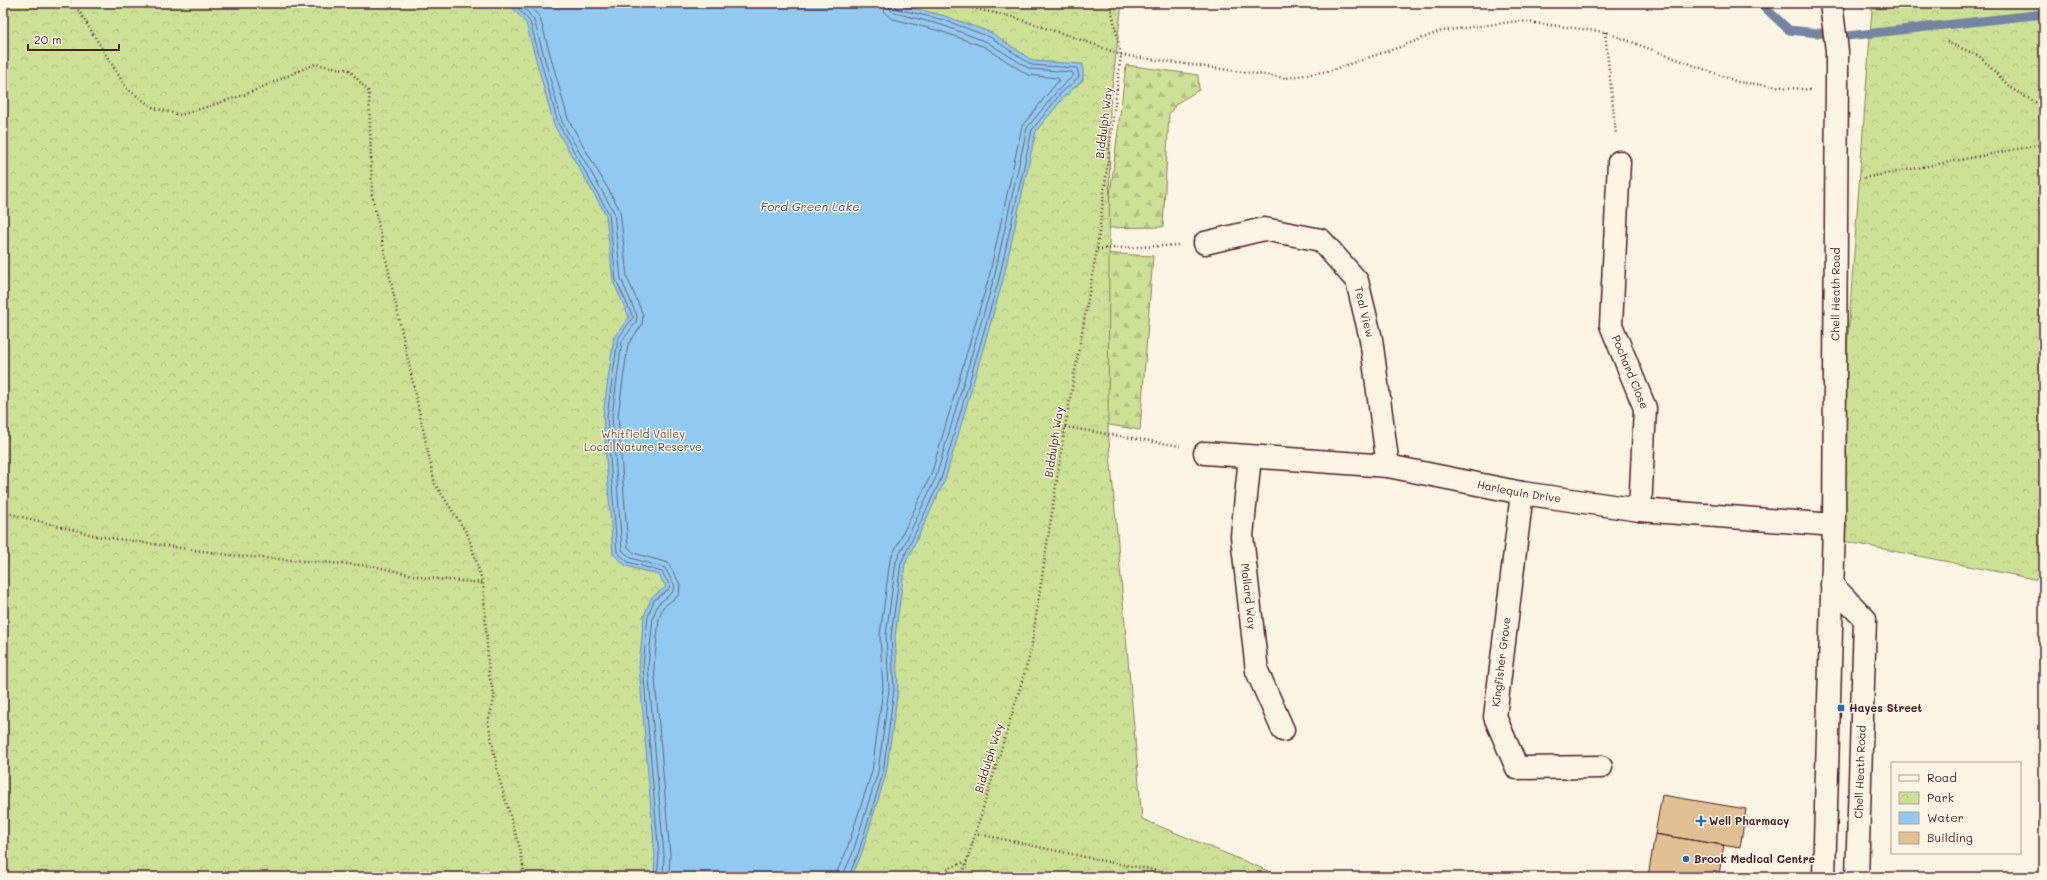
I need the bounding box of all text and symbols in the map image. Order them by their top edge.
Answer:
scale bar [28,26,119,52]
text: 20 m [34,31,62,47]
street label: Biddulph Way [1092,86,1115,159]
water label: Ford Green Lake [760,198,860,214]
street label: Chell Heath Road [1827,247,1843,341]
street label: Teal View [1352,285,1378,339]
street label: Pochard Close [1609,333,1653,411]
street label: Biddulph Way [1040,405,1067,478]
park label: Whitfield Valley Local Nature Reserve [584,426,702,454]
street label: Harlequin Drive [1476,476,1562,506]
street label: Mallard Way [1238,562,1260,630]
street label: Kingfisher Grove [1488,616,1513,708]
place label: Hayes Street [1849,700,1922,715]
marker: Hayes Street [1836,703,1846,713]
street label: Biddulph Way [971,721,1006,794]
street label: Chell Heath Road [1850,725,1869,819]
legend [1891,762,2021,854]
text: Road [1927,769,1957,785]
text: Park [1927,789,1954,805]
text: Water [1927,809,1964,825]
place label: Well Pharmacy [1709,813,1789,828]
marker: Well Pharmacy [1696,816,1706,826]
text: Building [1927,829,1973,845]
place label: Brook Medical Centre [1694,851,1815,866]
marker: Brook Medical Centre [1681,854,1691,864]

